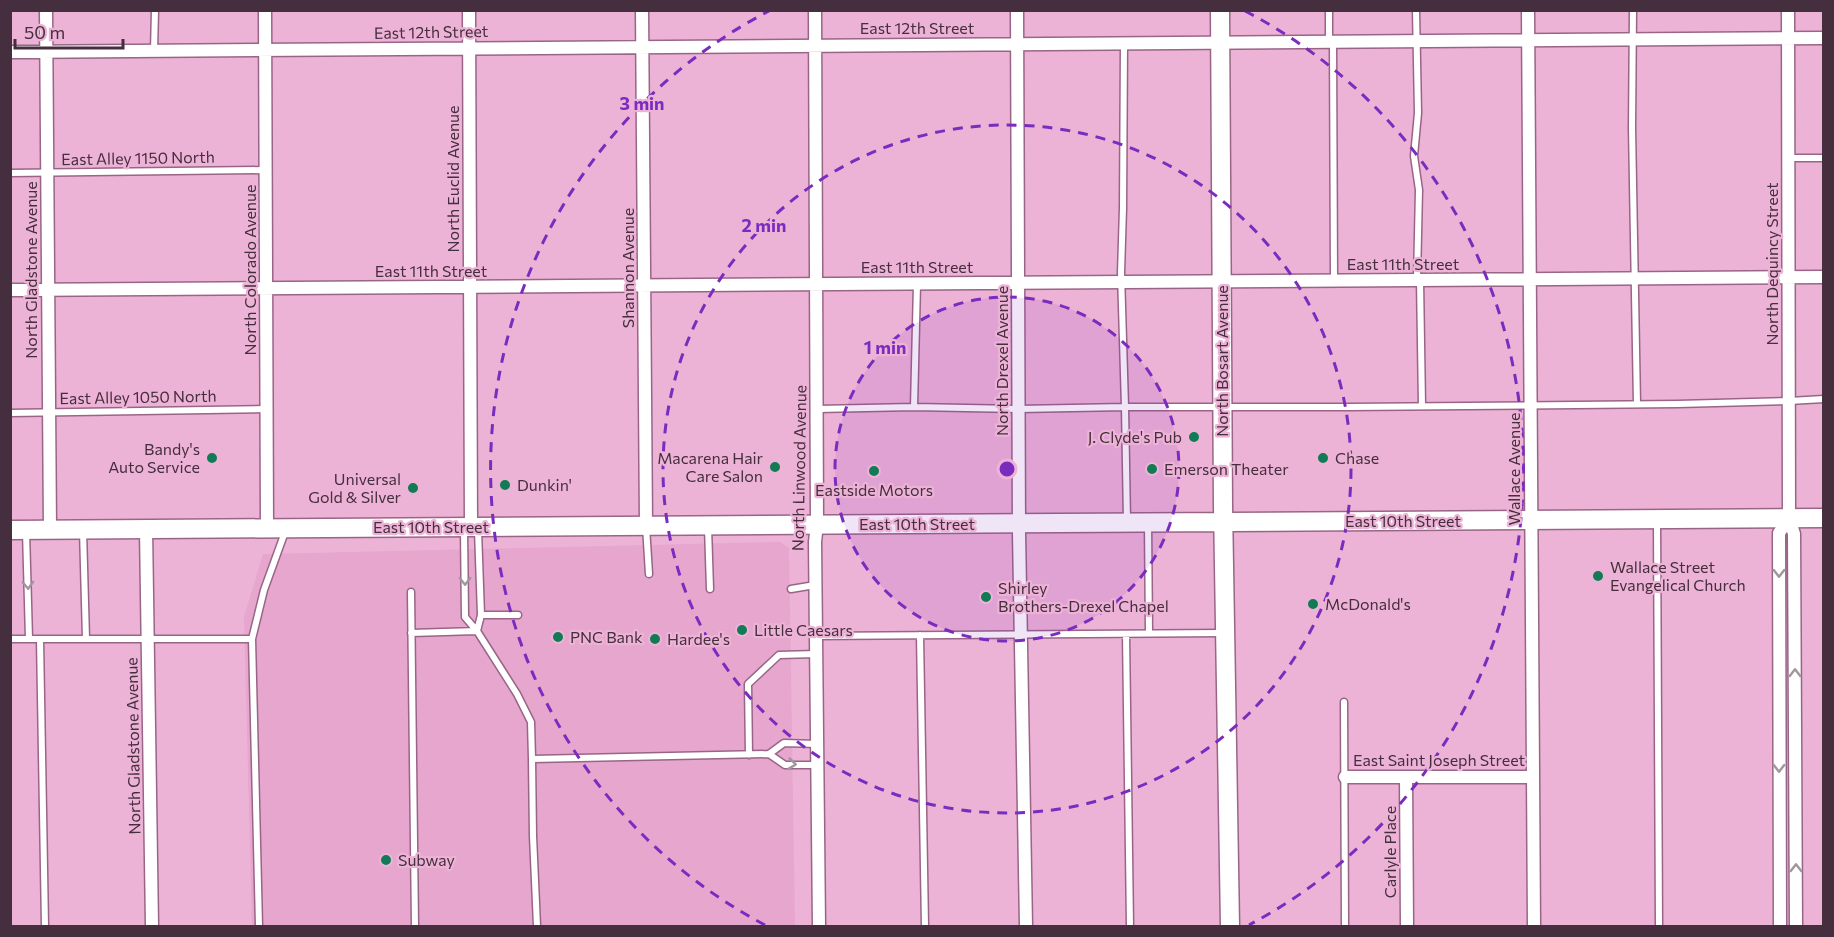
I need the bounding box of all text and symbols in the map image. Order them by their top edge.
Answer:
scale bar [15,12,123,50]
street label: East 12th Street [860,18,975,37]
text: 50 m [24,21,65,43]
street label: East 12th Street [374,21,489,42]
text: 3 min [619,92,665,114]
street label: North Euclid Avenue [443,106,462,252]
street label: East Alley 1150 North [61,147,215,168]
street label: North Gladstone Avenue [21,181,40,359]
street label: North Dequincy Street [1762,182,1781,346]
street label: North Colorado Avenue [240,185,259,355]
street label: Shannon Avenue [618,208,637,328]
text: 2 min [742,214,786,236]
street label: East 11th Street [1347,254,1460,273]
street label: East 11th Street [861,257,974,276]
street label: East 11th Street [375,261,488,280]
street label: North Bosart Avenue [1212,285,1231,437]
street label: North Drexel Avenue [992,286,1011,436]
text: 1 min [864,336,906,358]
street label: North Linwood Avenue [788,385,809,551]
street label: East Alley 1050 North [59,386,217,407]
street label: Wallace Avenue [1504,412,1523,526]
place label: J. Clyde's Pub [1088,427,1182,446]
marker: J. Clyde's Pub [1187,430,1201,444]
place label: Bandy's Auto Service [108,439,200,476]
place label: Macarena Hair Care Salon [657,448,764,485]
place label: Chase [1335,448,1379,467]
marker: Bandy's Auto Service [205,451,219,465]
marker: Chase [1316,451,1330,465]
centre of rings [997,459,1017,479]
place label: Emerson Theater [1164,459,1289,478]
marker: Macarena Hair Care Salon [768,460,782,474]
marker: Emerson Theater [1145,462,1159,476]
marker: Eastside Motors [867,464,881,478]
place label: Universal Gold & Silver [308,469,402,506]
place label: Dunkin' [517,475,572,494]
marker: Dunkin' [498,478,512,492]
place label: Eastside Motors [815,480,933,499]
marker: Universal Gold & Silver [406,481,420,495]
street label: East 10th Street [1345,511,1461,530]
street label: East 10th Street [859,514,975,533]
street label: East 10th Street [373,517,489,536]
place label: Wallace Street Evangelical Church [1610,557,1746,594]
one-way arrow [1773,568,1785,577]
marker: Wallace Street Evangelical Church [1591,569,1605,583]
one-way arrow [458,577,471,586]
place label: Shirley Brothers-Drexel Chapel [998,578,1169,615]
one-way arrow [21,580,34,589]
marker: Shirley Brothers-Drexel Chapel [979,590,993,604]
place label: McDonald's [1325,594,1411,613]
marker: McDonald's [1306,597,1320,611]
place label: Little Caesars [754,620,853,639]
marker: Little Caesars [735,623,749,637]
place label: PNC Bank [570,627,643,646]
place label: Hardee's [667,629,730,648]
marker: PNC Bank [551,630,565,644]
marker: Hardee's [648,632,662,646]
street label: North Gladstone Avenue [121,657,144,835]
one-way arrow [1789,669,1801,678]
street label: East Saint Joseph Street [1353,750,1525,769]
one-way arrow [787,757,797,769]
one-way arrow [1773,763,1785,772]
street label: Carlyle Place [1380,806,1399,898]
place label: Subway [398,850,455,869]
marker: Subway [379,853,393,867]
one-way arrow [1790,864,1802,873]

